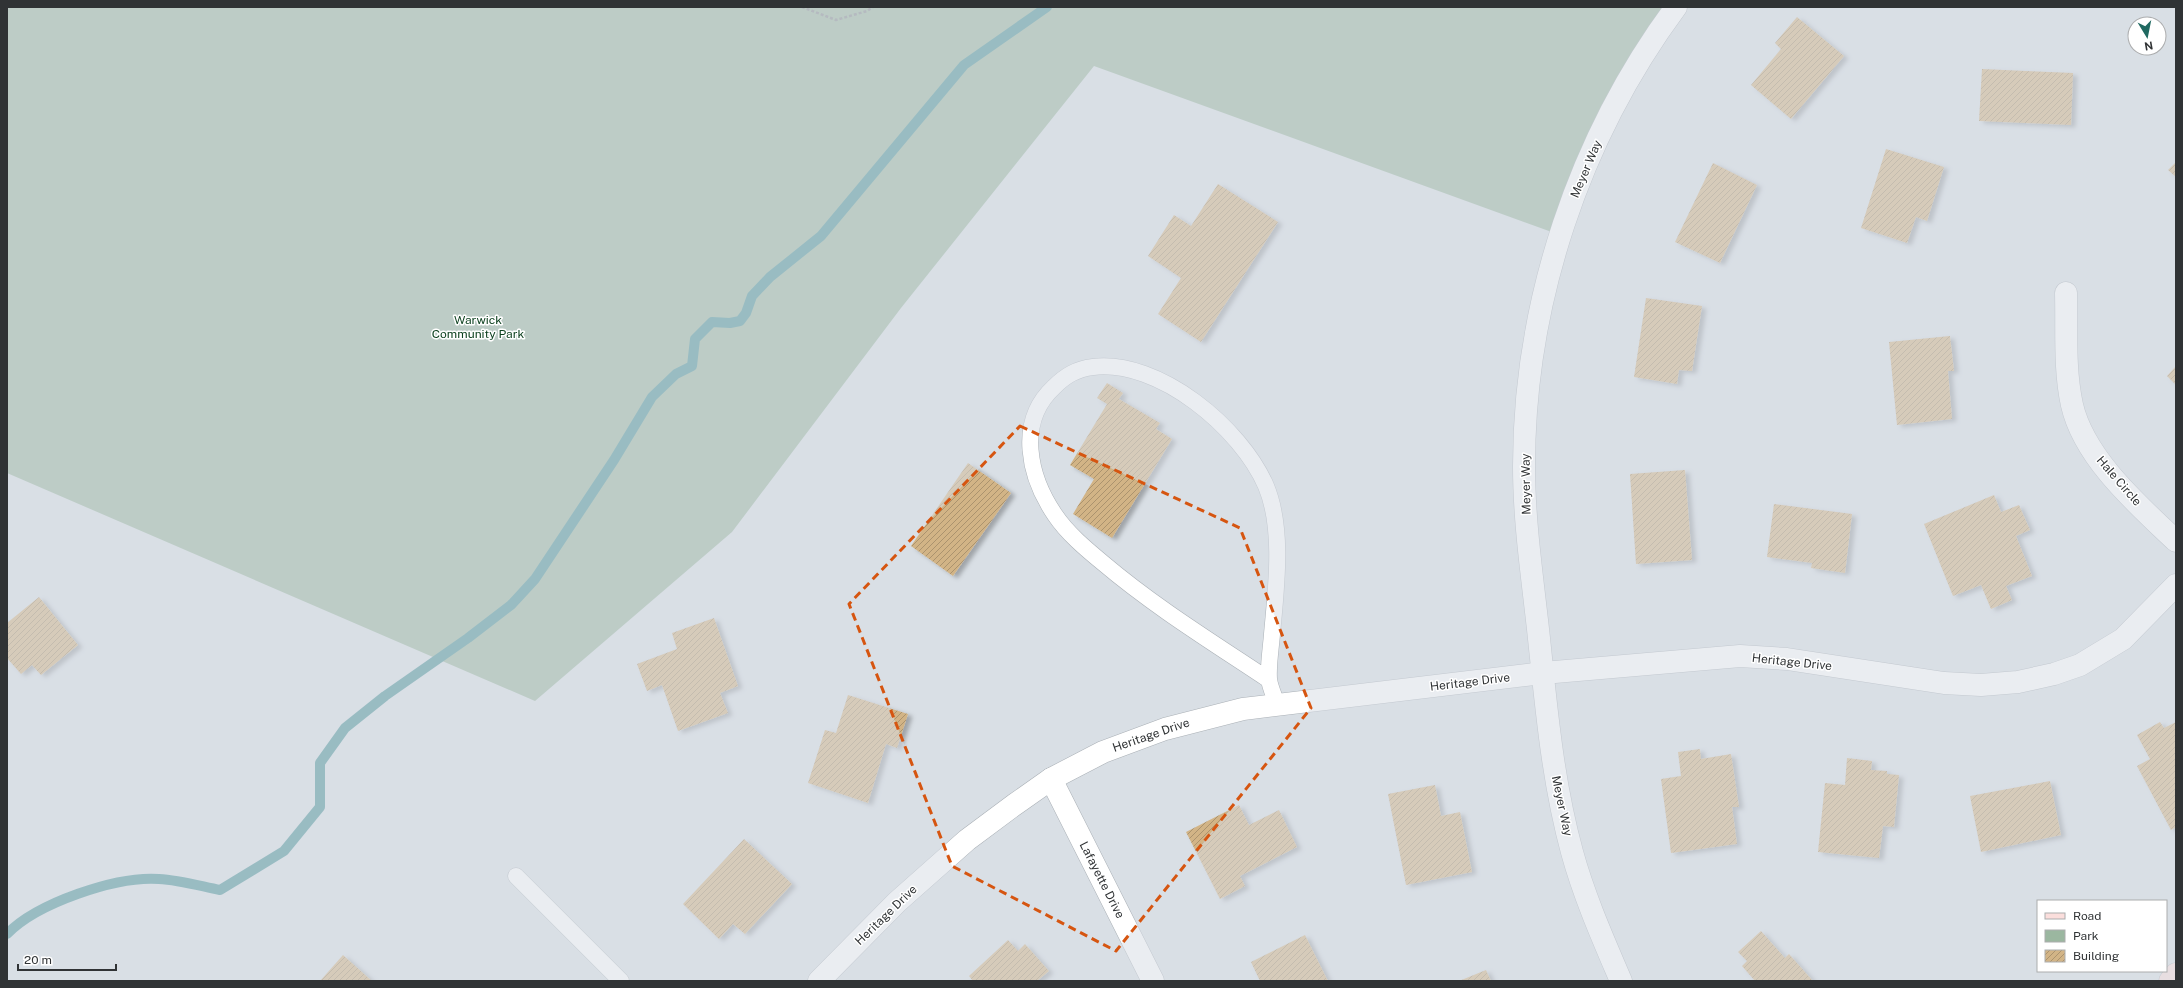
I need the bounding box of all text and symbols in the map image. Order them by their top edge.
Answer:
north arrow [2127,16,2167,56]
text: N [2143,39,2154,53]
street label: Meyer Way [1568,137,1605,200]
park label: Warwick Community Park [432,313,524,341]
street label: Meyer Way [1518,453,1534,515]
street label: Hale Circle [2094,453,2145,509]
street label: Heritage Drive [1751,651,1833,673]
street label: Heritage Drive [1429,670,1511,694]
street label: Heritage Drive [1111,715,1191,755]
street label: Meyer Way [1549,774,1575,838]
street label: Lafayette Drive [1077,839,1127,921]
street label: Heritage Drive [852,882,920,948]
legend [2037,900,2167,972]
text: Road [2073,909,2101,923]
text: Park [2073,929,2099,943]
scale bar [18,946,116,972]
text: Building [2073,949,2119,963]
text: 20 m [24,953,52,967]

